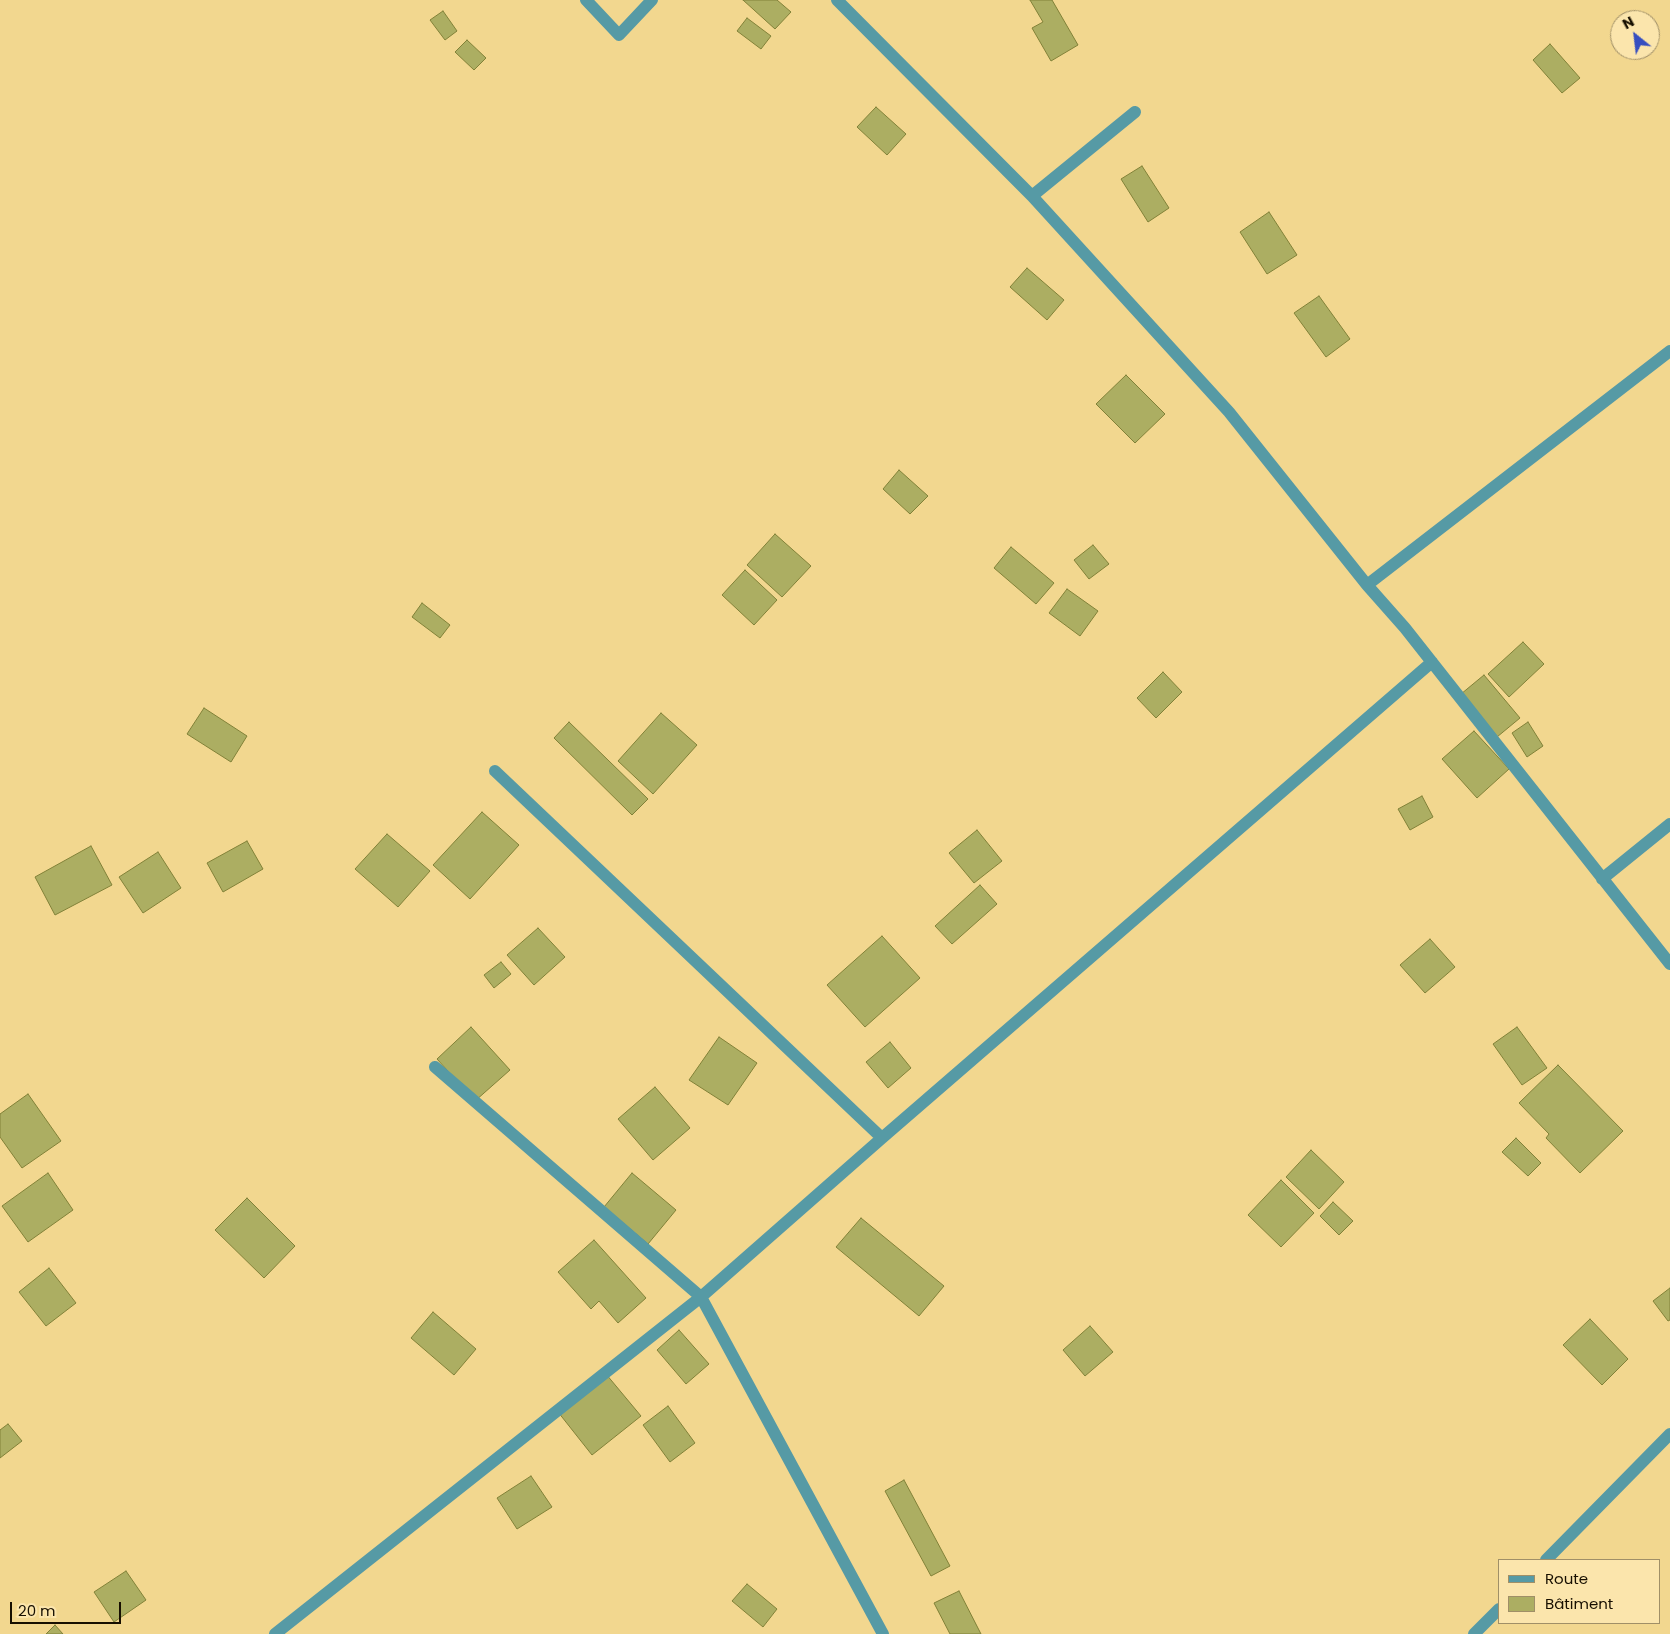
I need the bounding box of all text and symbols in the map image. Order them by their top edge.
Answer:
north arrow [1610,10,1660,60]
text: N [1619,11,1638,34]
legend [1498,1559,1660,1624]
text: Route [1545,1568,1588,1589]
scale bar [12,1592,124,1624]
text: Bâtiment [1545,1593,1613,1614]
text: 20 m [18,1600,56,1621]

